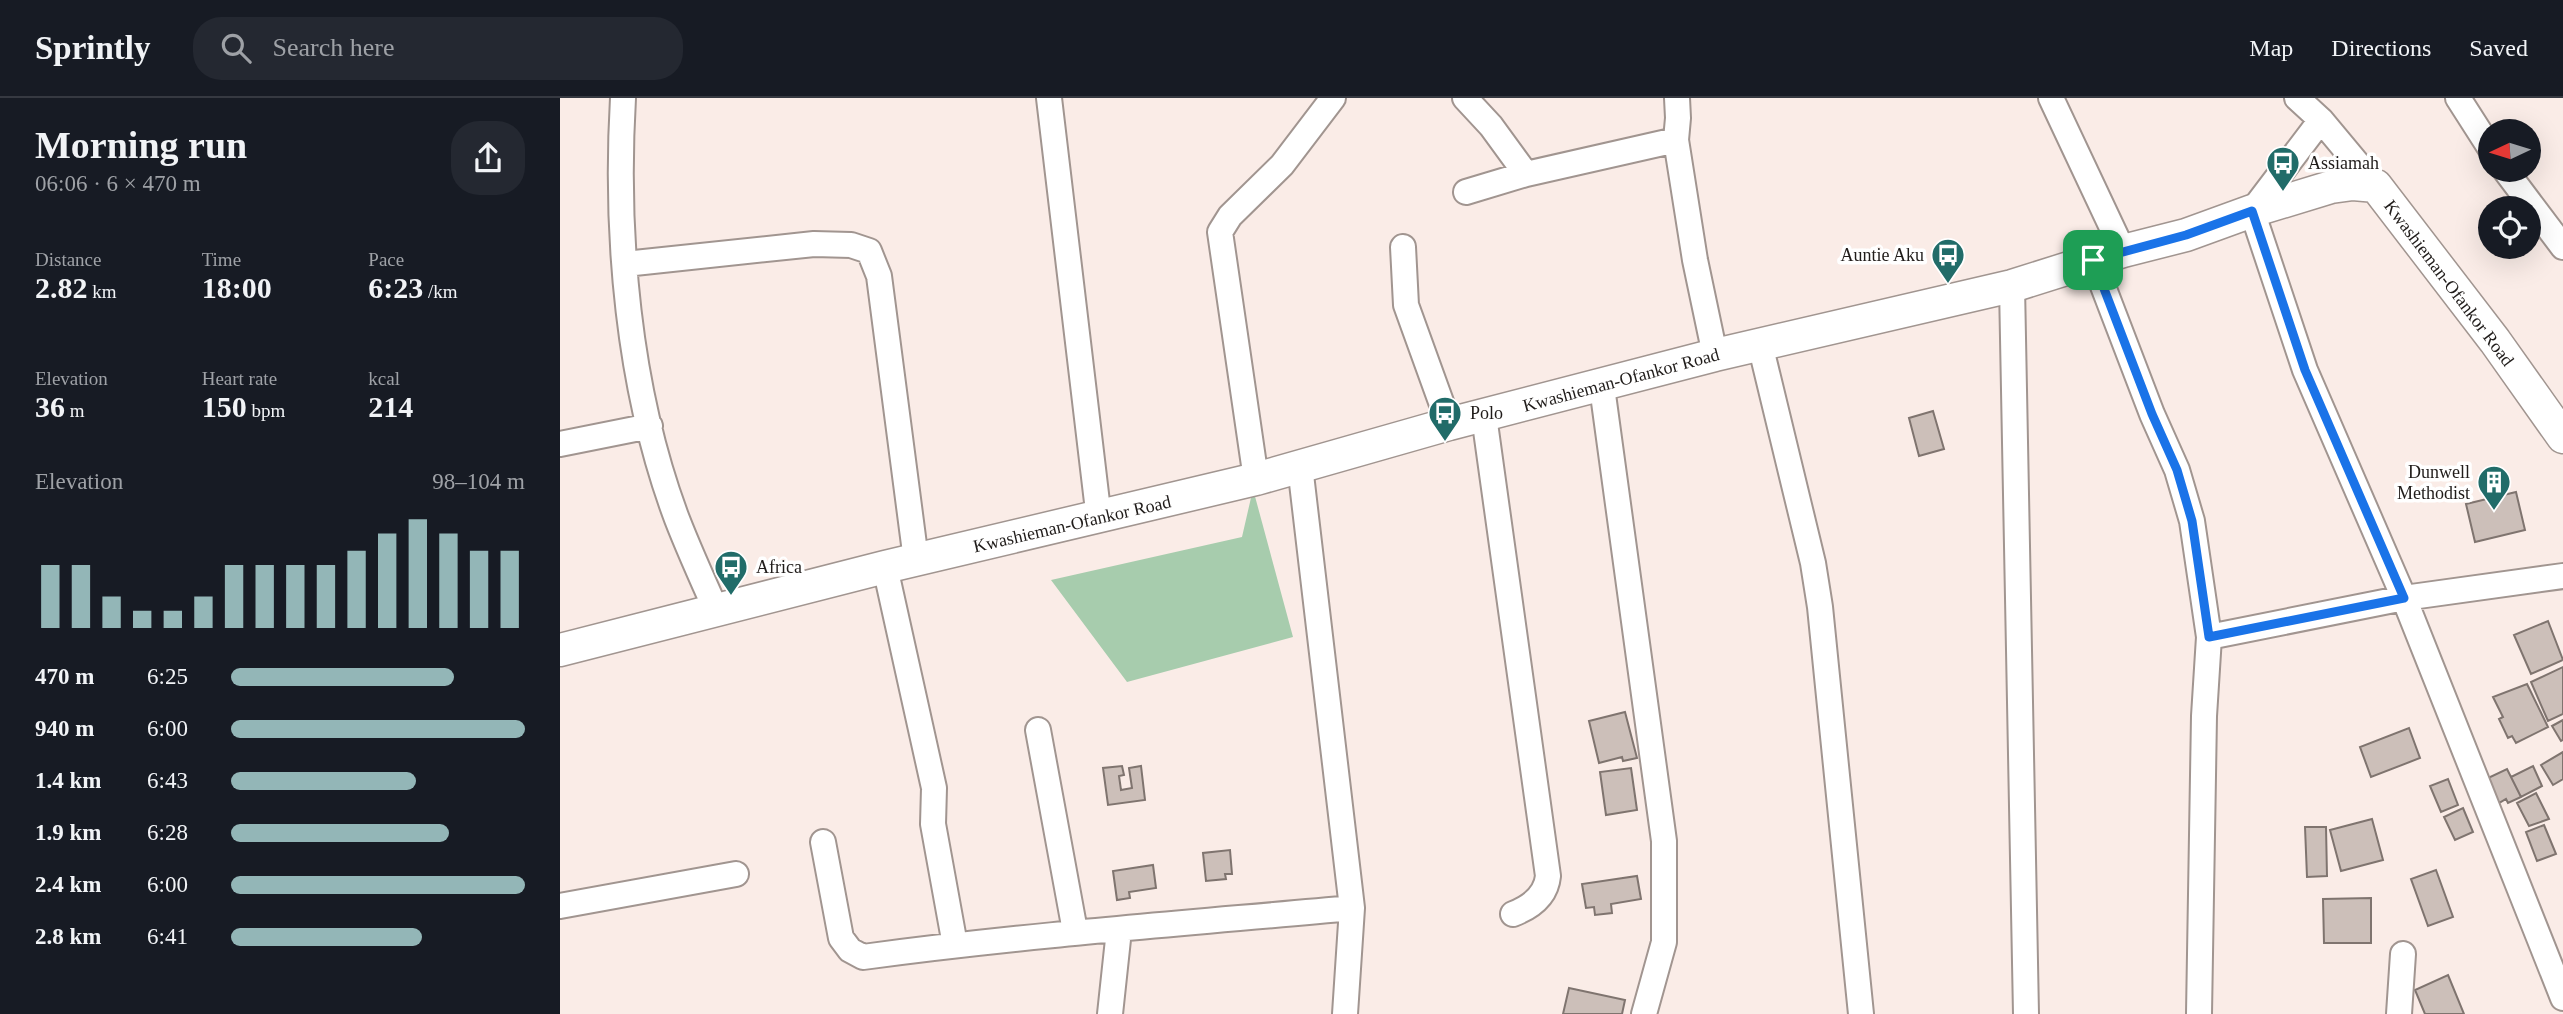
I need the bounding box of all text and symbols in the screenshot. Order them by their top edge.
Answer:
search box [193,17,683,80]
icon: search [217,29,255,67]
text: Sprintly [35,30,151,66]
text: Search here [273,33,395,62]
text: Map [2249,35,2293,61]
text: Directions [2331,35,2431,61]
text: Saved [2469,35,2528,61]
north arrow [2478,119,2541,182]
map controls [2478,119,2541,259]
button: share [451,121,525,195]
text: Morning run [35,124,247,166]
bus stop icon: Assiamah [2264,144,2302,193]
place label: Assiamah [2308,153,2379,173]
text: 06:06 · 6 × 470 m [35,171,201,196]
street label: Kwashieman-Ofankor Road [2380,196,2518,370]
button: locate [2478,196,2541,259]
pin [2063,230,2123,290]
bus stop icon: Auntie Aku [1929,236,1967,285]
icon: arrive [2074,241,2112,279]
place label: Auntie Aku [1841,245,1924,265]
text: Distance [35,249,101,270]
text: Time [202,249,241,270]
text: Pace [368,249,404,270]
text: 2.82 [35,271,88,304]
text: 18:00 [202,271,272,304]
text: 6:23 [368,271,423,304]
text: km [88,281,117,302]
text: /km [423,281,458,302]
street label: Kwashieman-Ofankor Road [1521,344,1721,416]
text: Elevation [35,368,108,389]
text: Heart rate [202,368,277,389]
text: kcal [368,368,400,389]
text: 36 [35,390,65,423]
text: 150 [202,390,247,423]
text: 214 [368,390,413,423]
bus stop icon: Polo [1426,394,1464,443]
text: m [65,400,85,421]
text: bpm [247,400,285,421]
place label: Polo [1470,403,1503,423]
place label: Dunwell Methodist [2397,462,2470,503]
building icon: Dunwell Methodist [2475,463,2513,512]
text: Elevation [35,469,123,494]
text: 98–104 m [432,469,525,494]
street label: Kwashieman-Ofankor Road [971,491,1173,557]
bus stop icon: Africa [712,548,750,597]
place label: Africa [756,557,802,577]
text: 470 m [35,664,94,689]
text: 6:25 [147,664,188,689]
text: 940 m [35,716,94,741]
text: 6:00 [147,716,188,741]
text: 1.4 km [35,768,101,793]
text: 6:43 [147,768,188,793]
text: 1.9 km [35,820,101,845]
text: 6:28 [147,820,188,845]
text: 2.4 km [35,872,101,897]
text: 6:00 [147,872,188,897]
text: 2.8 km [35,924,101,949]
text: 6:41 [147,924,188,949]

